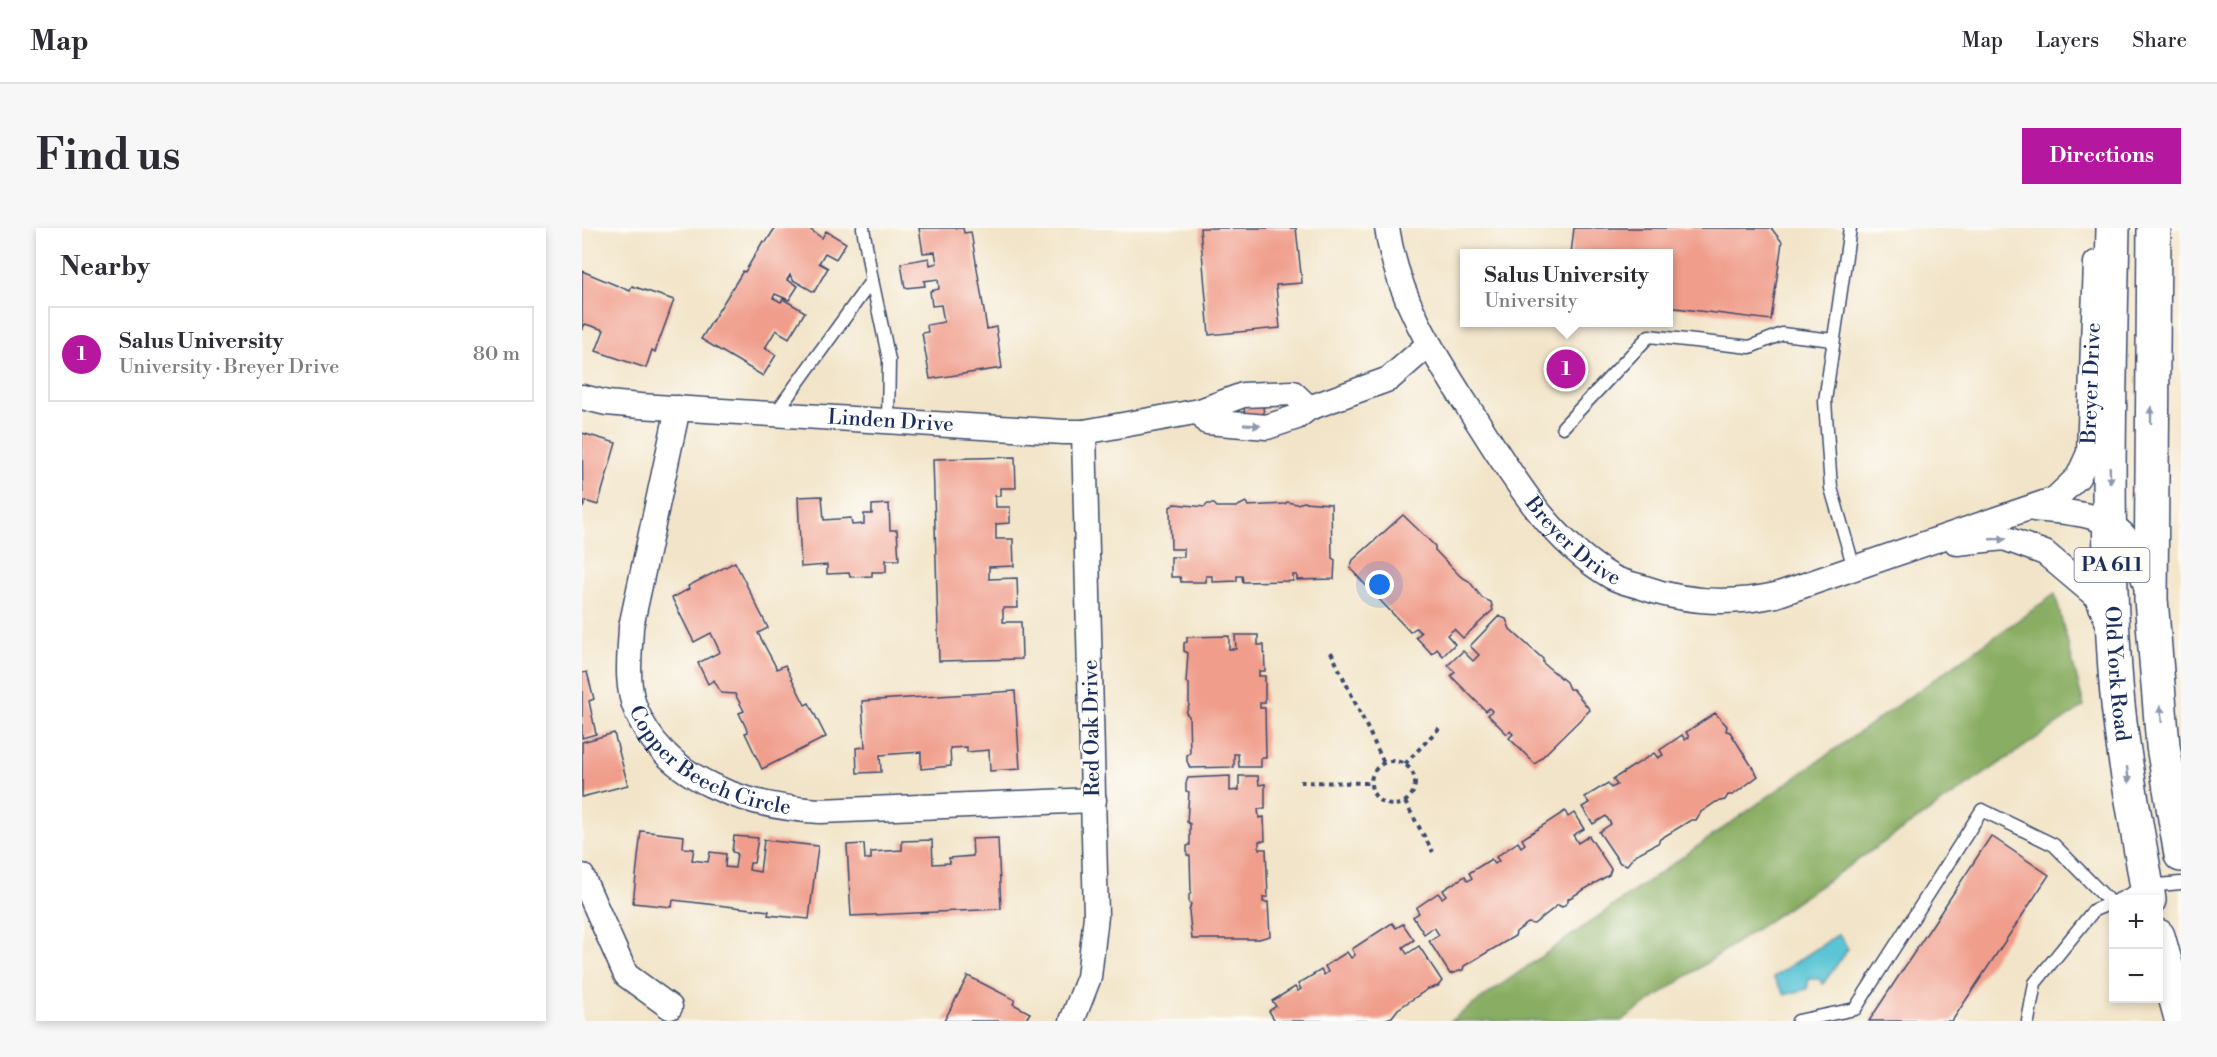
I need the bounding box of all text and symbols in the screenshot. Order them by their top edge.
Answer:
text: Map [30,24,89,59]
text: Map [1962,28,2003,54]
text: Layers [2036,28,2099,54]
text: Share [2132,28,2187,54]
button: Directions [2022,128,2181,184]
text: Find us [36,130,180,183]
popup [1460,249,1673,327]
text: Nearby [60,251,150,283]
text: Salus University [1484,262,1649,289]
text: University [1484,289,1577,314]
street label: Breyer Drive [2076,322,2107,445]
text: Salus University [119,328,283,355]
text: 1 [77,342,86,367]
text: 80 m [473,342,520,367]
pin: 1 [1546,346,1586,392]
text: University · Breyer Drive [119,355,339,380]
street label: Linden Drive [827,405,955,438]
one-way arrow [2146,405,2156,424]
one-way arrow [1243,421,1262,430]
one-way arrow [2105,466,2115,485]
street label: Breyer Drive [1518,491,1625,592]
one-way arrow [1988,535,2007,544]
road number: PA 611 [2074,548,2150,582]
your location [1365,570,1394,599]
street label: Old York Road [2099,605,2135,743]
street label: Red Oak Drive [1078,659,1106,797]
street label: Copper Beech Circle [623,702,793,821]
one-way arrow [2156,704,2166,723]
one-way arrow [2123,765,2132,784]
map controls [2109,895,2163,1003]
button: + [2109,895,2163,949]
button: − [2109,949,2163,1003]

